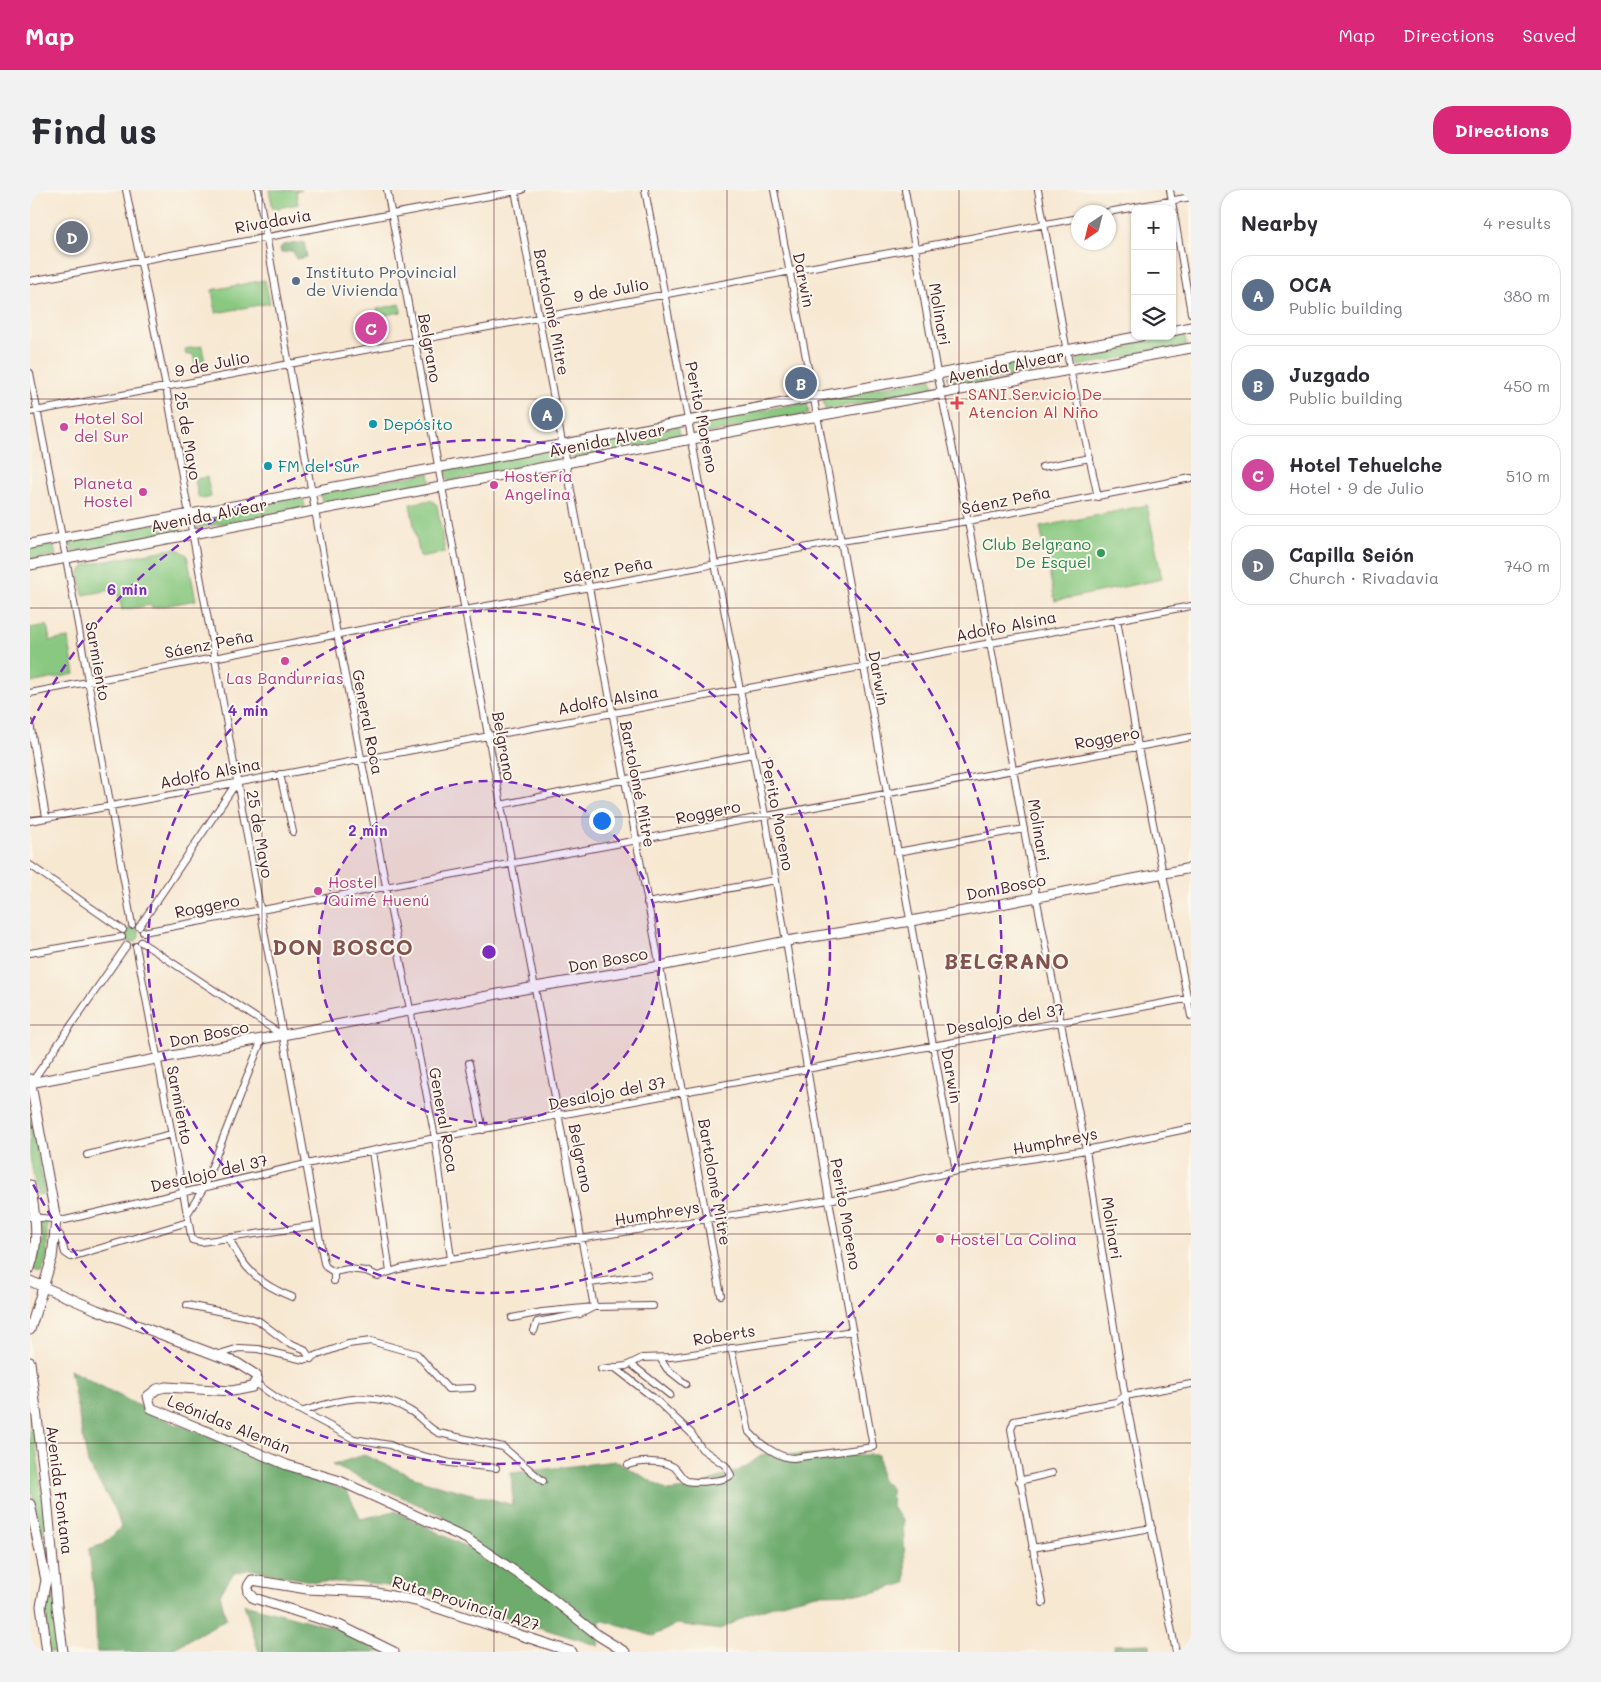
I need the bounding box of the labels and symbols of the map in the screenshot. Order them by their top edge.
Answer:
street label: Rivadavia [233,203,313,238]
north arrow [1071,205,1116,250]
pin: D [56,218,88,256]
street label: Bartolomé Mitre [530,247,575,377]
street label: Darwin [789,251,820,309]
place label: Instituto Provincial de Vivienda [306,261,457,300]
street label: 9 de Julio [572,273,650,306]
marker: Instituto Provincial de Vivienda [290,275,302,287]
street label: Molinari [925,281,956,347]
pin: C [355,309,387,347]
street label: Belgrano [414,312,447,384]
street label: Avenida Alvear [946,344,1066,387]
street label: 9 de Julio [173,346,251,381]
street label: Perito Moreno [681,360,724,474]
pin: B [785,364,817,402]
place label: SANI Servicio De Atencion Al Niño [968,383,1102,422]
street label: 25 de Mayo [170,390,207,482]
pin: A [531,395,563,433]
marker: SANI Servicio De Atencion Al Niño [950,396,964,410]
place label: Hotel Sol del Sur [74,407,144,446]
place label: Depósito [383,413,452,434]
marker: Depósito [367,418,379,430]
street label: Avenida Alvear [547,418,667,461]
marker: Hotel Sol del Sur [58,421,70,433]
place label: FM del Sur [278,455,360,476]
marker: FM del Sur [262,460,274,472]
place label: Hostería Angelina [504,465,573,504]
place label: Planeta Hostel [73,472,133,511]
marker: Hostería Angelina [488,479,500,491]
street label: Sáenz Peña [960,481,1052,518]
marker: Planeta Hostel [137,486,149,498]
street label: Avenida Alvear [149,493,269,536]
place label: Club Belgrano De Esquel [982,533,1091,572]
marker: Club Belgrano De Esquel [1095,547,1107,559]
street label: Sáenz Peña [562,551,654,588]
text: 6 min [107,579,147,599]
street label: Adolfo Alsina [954,605,1058,646]
street label: Sarmiento [81,620,116,702]
street label: Sáenz Peña [163,625,255,662]
street label: Darwin [864,649,895,707]
marker: Las Bandurrias [279,655,291,667]
place label: Las Bandurrias [226,667,344,688]
street label: General Roca [348,667,389,776]
street label: Adolfo Alsina [556,680,660,719]
text: 4 min [228,700,268,720]
street label: Belgrano [488,710,521,782]
street label: Bartolomé Mitre [616,719,661,849]
street label: Roggero [1073,721,1141,754]
street label: Adolfo Alsina [158,752,262,793]
street label: Perito Moreno [757,758,800,872]
street label: 25 de Mayo [242,788,279,880]
street label: Roggero [674,795,742,828]
street label: Molinari [1024,797,1055,863]
your location [589,808,615,834]
text: 2 min [348,820,388,840]
street label: Don Bosco [964,869,1047,905]
place label: Hostel Quimé Huenú [328,871,430,910]
marker: Hostel Quimé Huenú [312,885,324,897]
street label: Roggero [173,889,241,922]
district label: DON BOSCO [272,933,414,960]
street label: Don Bosco [566,942,649,977]
centre of rings [480,943,498,961]
district label: BELGRANO [944,947,1070,974]
street label: Desalojo del 37 [944,998,1066,1039]
street label: Don Bosco [167,1016,250,1052]
street label: Darwin [937,1047,968,1105]
street label: Sarmiento [163,1064,198,1146]
street label: General Roca [425,1066,464,1174]
street label: Desalojo del 37 [546,1071,668,1114]
street label: Bartolomé Mitre [694,1117,737,1247]
street label: Belgrano [565,1122,598,1194]
street label: Humphreys [1011,1122,1099,1159]
street label: Desalojo del 37 [148,1149,270,1196]
street label: Perito Moreno [826,1157,867,1271]
street label: Humphreys [613,1195,701,1230]
street label: Molinari [1097,1195,1128,1261]
place label: Hostel La Colina [950,1228,1077,1249]
marker: Hostel La Colina [934,1233,946,1245]
street label: Roberts [691,1319,757,1350]
street label: Leónidas Alemán [164,1389,294,1458]
street label: Avenida Fontana [42,1424,79,1556]
street label: Ruta Provincial A27 [390,1570,542,1635]

